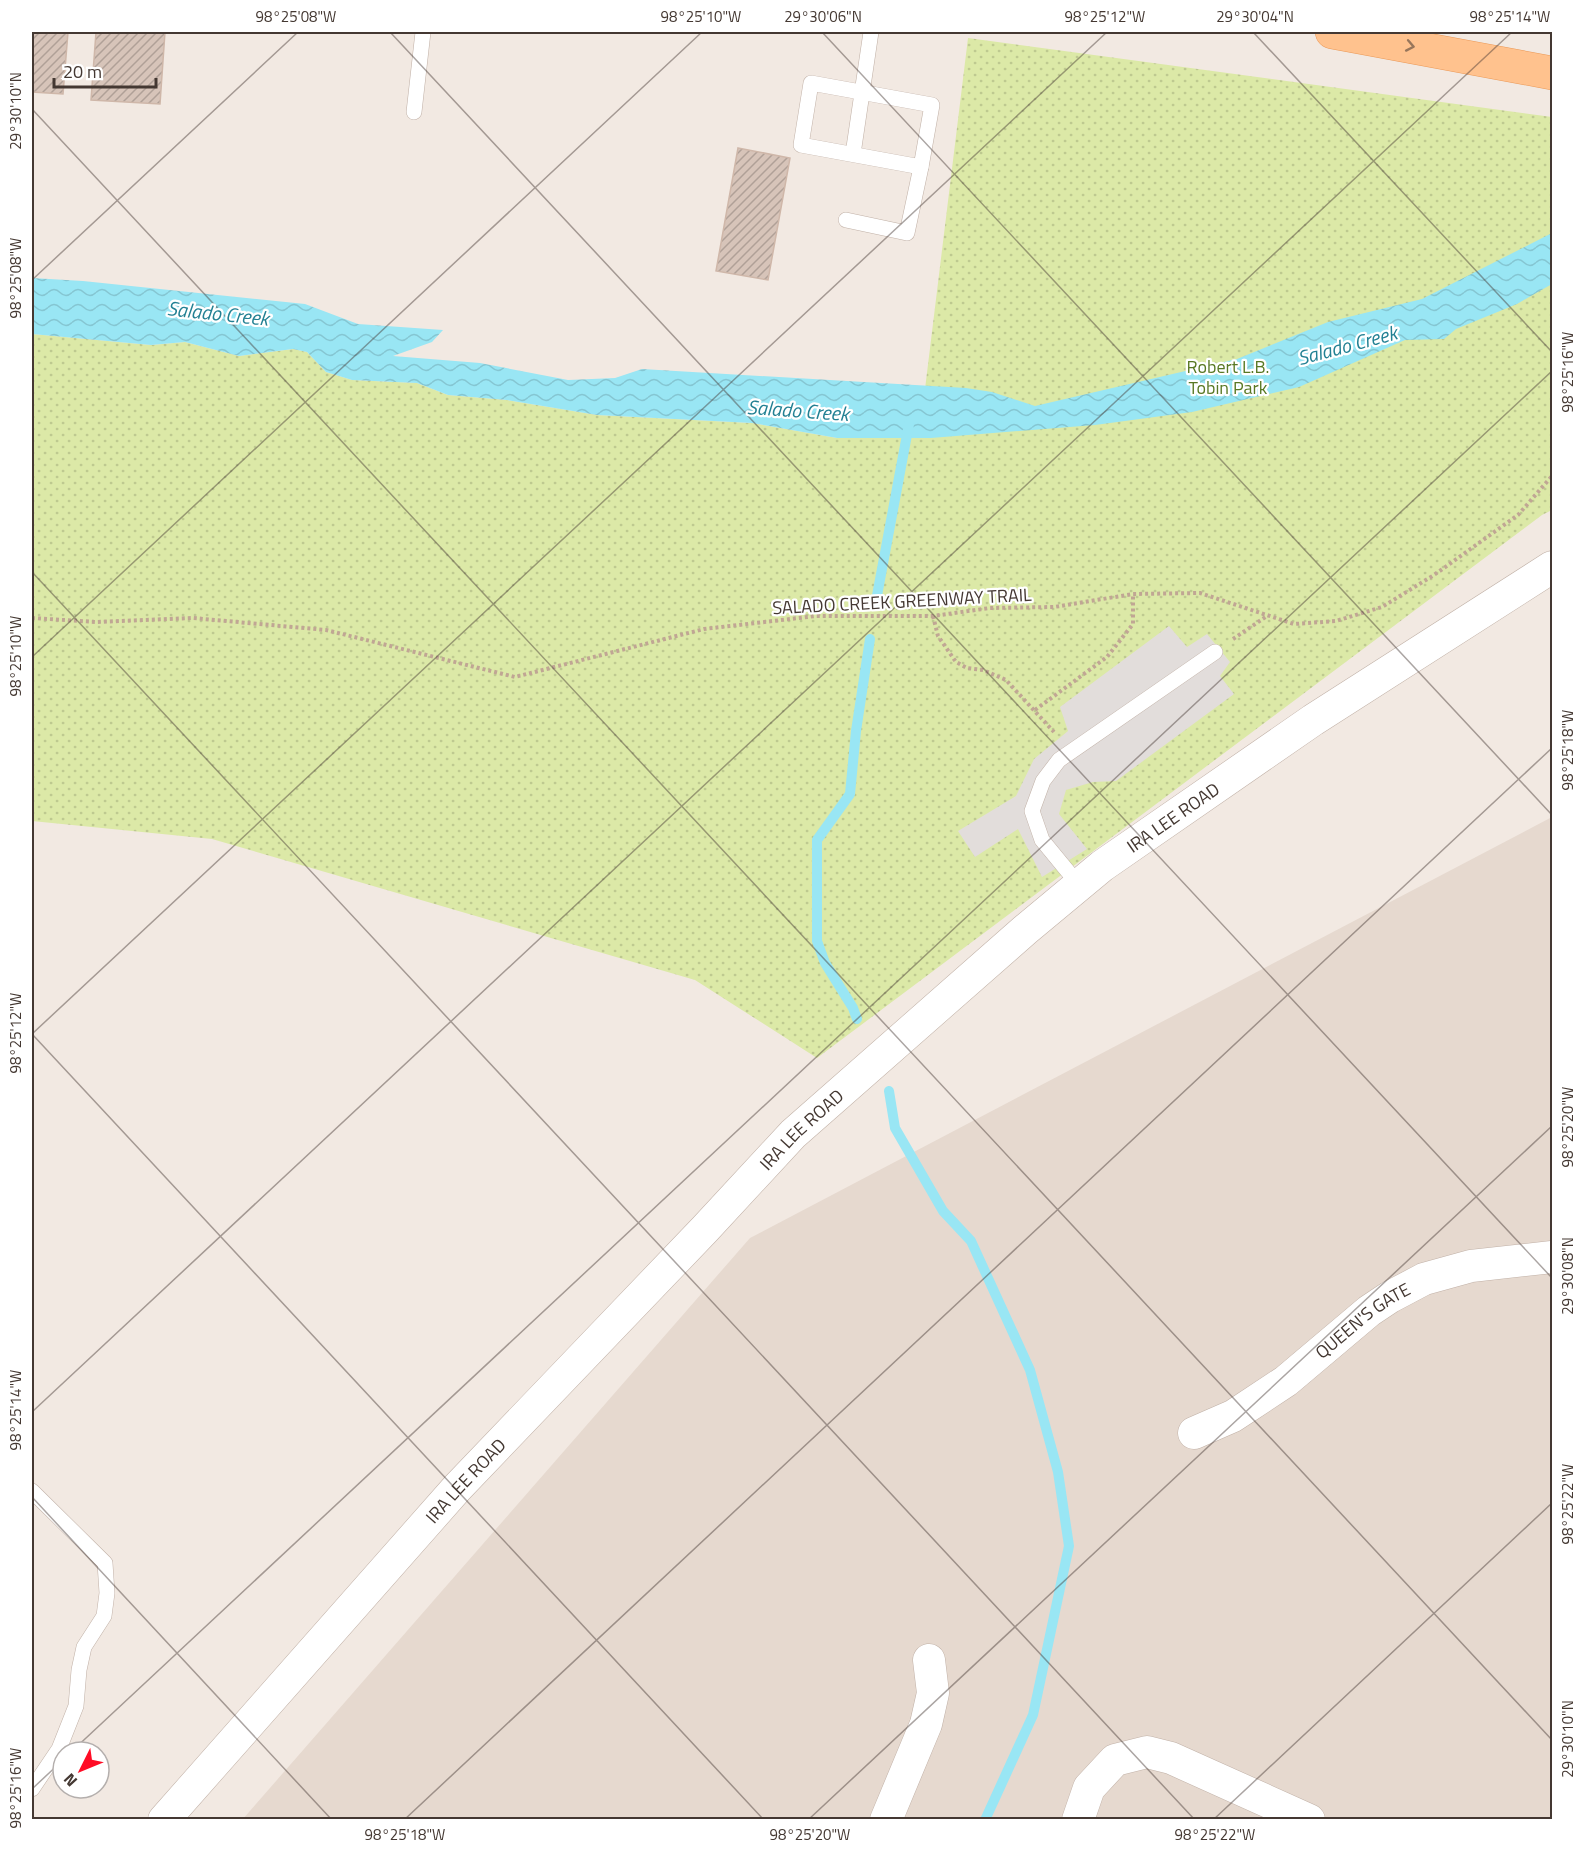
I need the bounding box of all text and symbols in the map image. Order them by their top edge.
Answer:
text: 98°25'08"W [256,5,336,28]
text: 98°25'10"W [661,5,741,28]
text: 29°30'06"N [784,5,862,28]
text: 98°25'12"W [1065,5,1145,28]
text: 29°30'04"N [1216,5,1294,28]
text: 98°25'14"W [1470,5,1550,28]
one-way arrow [1405,39,1415,52]
scale bar [54,51,156,89]
text: 20 m [63,58,102,85]
text: 29°30'10"N [4,72,27,150]
text: 98°25'08"W [4,238,27,318]
water label: Salado Creek [166,292,272,334]
water label: Salado Creek [1294,316,1402,373]
text: 98°25'16"W [1556,332,1579,412]
park label: Robert L.B. Tobin Park [1187,353,1269,401]
water label: Salado Creek [746,391,852,429]
street label: SALADO CREEK GREENWAY TRAIL [772,581,1033,621]
text: 98°25'10"W [4,616,27,696]
text: 98°25'18"W [1556,710,1579,790]
street label: IRA LEE ROAD [1121,775,1225,859]
text: 98°25'12"W [4,993,27,1073]
street label: IRA LEE ROAD [753,1082,849,1176]
text: 98°25'20"W [1556,1087,1579,1167]
text: 29°30'08"N [1556,1237,1579,1315]
street label: QUEEN'S GATE [1309,1275,1415,1365]
text: 98°25'14"W [4,1370,27,1450]
street label: IRA LEE ROAD [419,1432,512,1529]
text: 98°25'22"W [1556,1464,1579,1544]
text: 29°30'10"N [1556,1700,1579,1778]
north arrow [51,1740,111,1800]
text: 98°25'16"W [4,1748,27,1828]
text: N [57,1768,83,1792]
text: 98°25'18"W [365,1823,445,1846]
text: 98°25'20"W [770,1823,850,1846]
text: 98°25'22"W [1175,1823,1255,1846]

